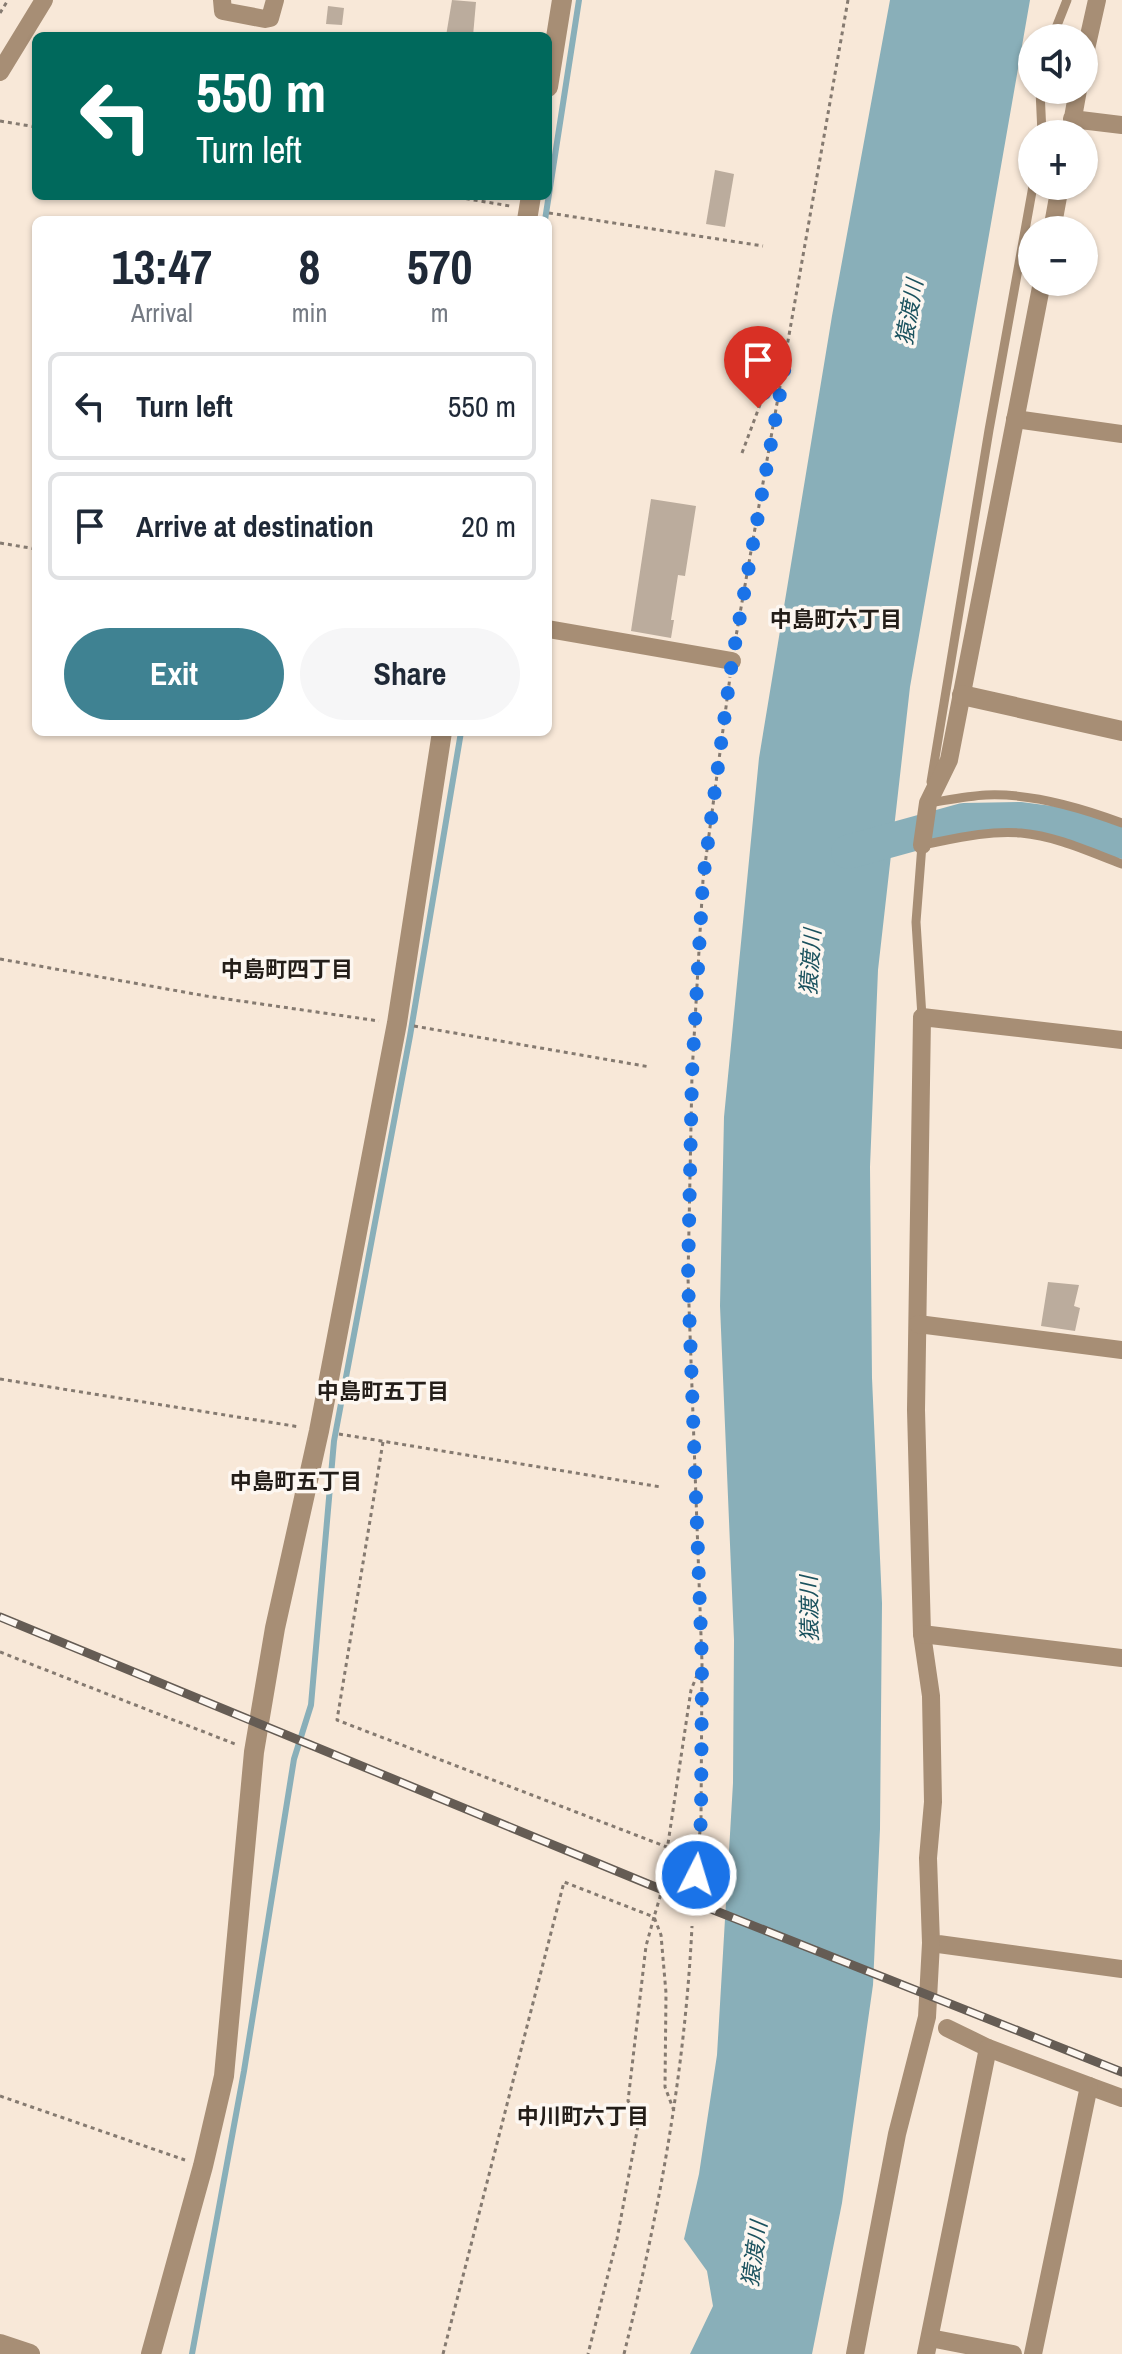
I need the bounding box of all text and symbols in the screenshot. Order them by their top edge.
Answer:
map controls [1018,24,1098,296]
button: sound [1018,24,1098,104]
text: 550 m [196,54,326,129]
icon: left [64,64,168,168]
button: + [1018,120,1098,200]
text: Turn left [196,126,302,174]
button: − [1018,216,1098,296]
text: 13:47 [112,234,212,299]
text: 8 [299,234,320,299]
text: 570 [407,234,472,299]
water label: 猿渡川 [888,275,930,347]
text: Arrival [131,295,193,330]
text: min [292,295,327,330]
text: m [431,295,449,330]
pin [724,326,792,408]
icon: arrive [736,338,780,382]
icon: left [68,384,112,428]
text: Turn left [136,386,233,426]
text: 550 m [448,386,516,426]
icon: arrive [68,504,112,548]
text: Arrive at destination [136,506,374,546]
text: 20 m [461,506,516,546]
district label: 中島町六丁目 [770,604,902,634]
button: Exit [64,628,284,720]
button: Share [300,628,520,720]
water label: 猿渡川 [793,926,827,996]
district label: 中島町四丁目 [221,954,353,984]
district label: 中島町五丁目 [317,1376,449,1406]
district label: 中島町五丁目 [230,1466,362,1496]
water label: 猿渡川 [793,1574,825,1642]
position arrow [654,1833,738,1917]
district label: 中川町六丁目 [517,2101,649,2131]
water label: 猿渡川 [735,2217,774,2289]

